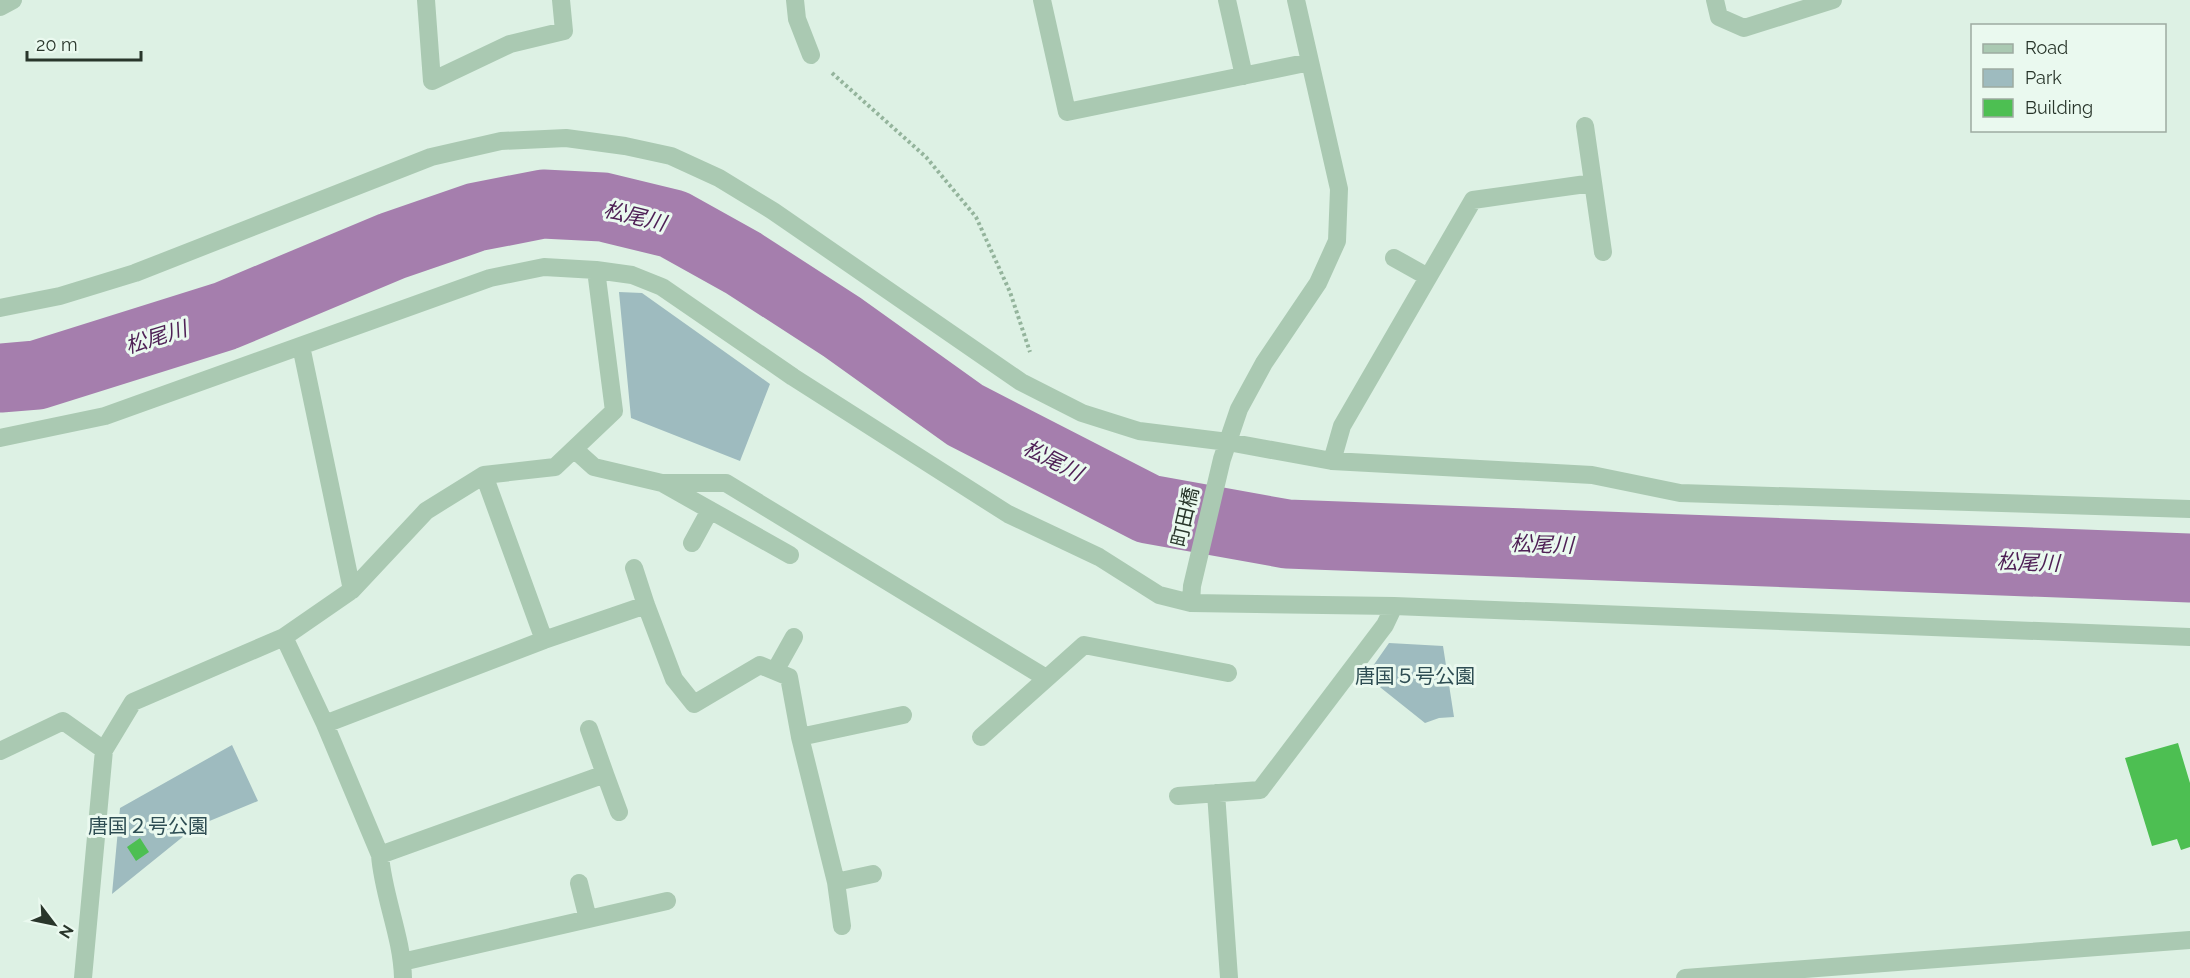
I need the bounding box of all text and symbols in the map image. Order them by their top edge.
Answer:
scale bar [27,24,141,62]
legend [1971,24,2166,132]
text: 20 m [36,34,78,55]
text: Road [2025,37,2068,58]
text: Park [2025,67,2062,88]
text: Building [2025,97,2093,118]
water label: 松尾川 [601,196,671,236]
water label: 松尾川 [122,315,192,358]
water label: 松尾川 [1019,435,1089,486]
street label: 町田橋 [1167,485,1203,549]
water label: 松尾川 [1510,530,1576,558]
water label: 松尾川 [1996,548,2062,576]
park label: 唐国５号公園 [1355,664,1475,688]
park label: 唐国２号公園 [88,814,208,838]
north arrow [24,894,84,954]
text: N [55,921,78,942]

